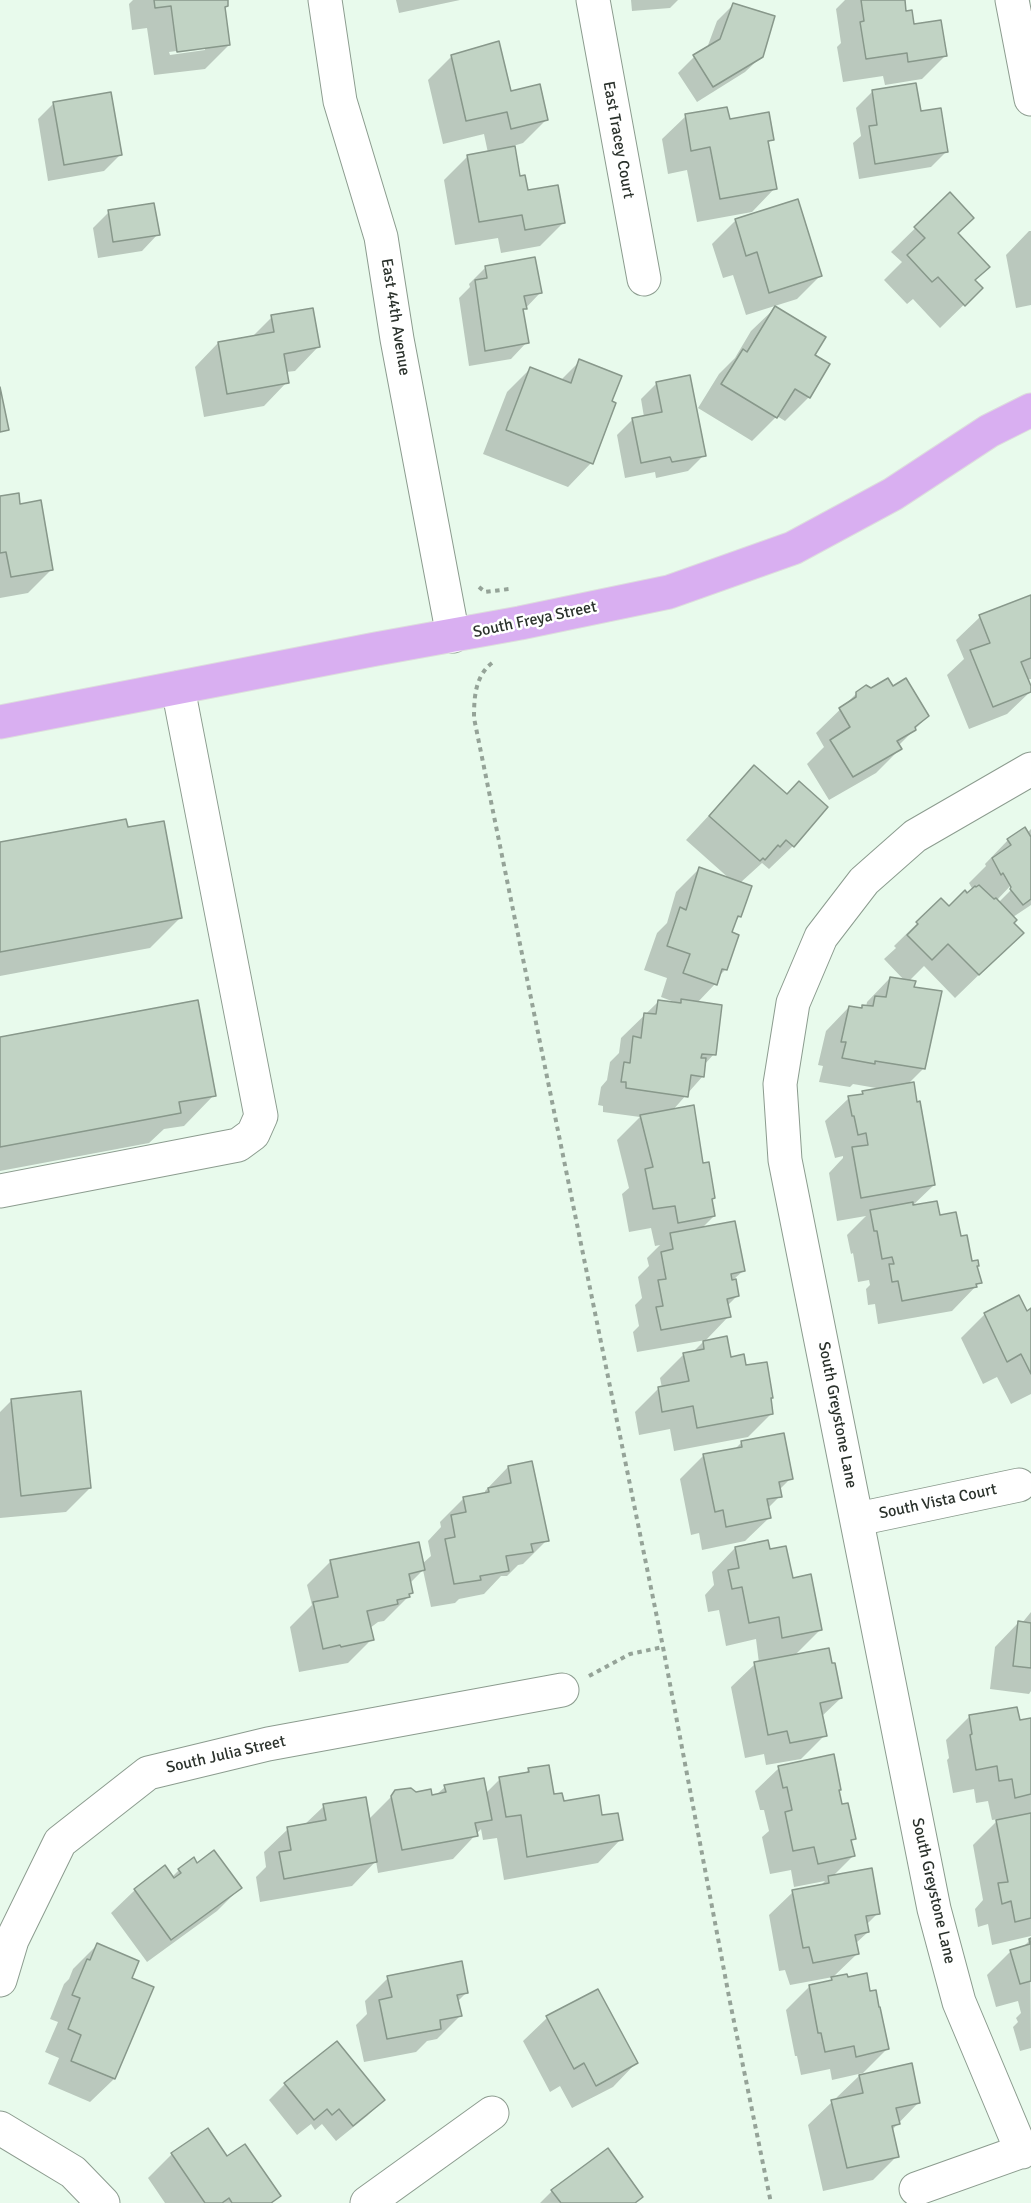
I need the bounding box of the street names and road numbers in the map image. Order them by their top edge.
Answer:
street label: East Tracey Court [598,80,638,200]
street label: East 44th Avenue [376,257,414,377]
street label: South Freya Street [471,598,599,642]
street label: South Greystone Lane [813,1340,861,1490]
street label: South Vista Court [877,1480,999,1524]
street label: South Julia Street [164,1732,288,1778]
street label: South Greystone Lane [907,1816,959,1966]

